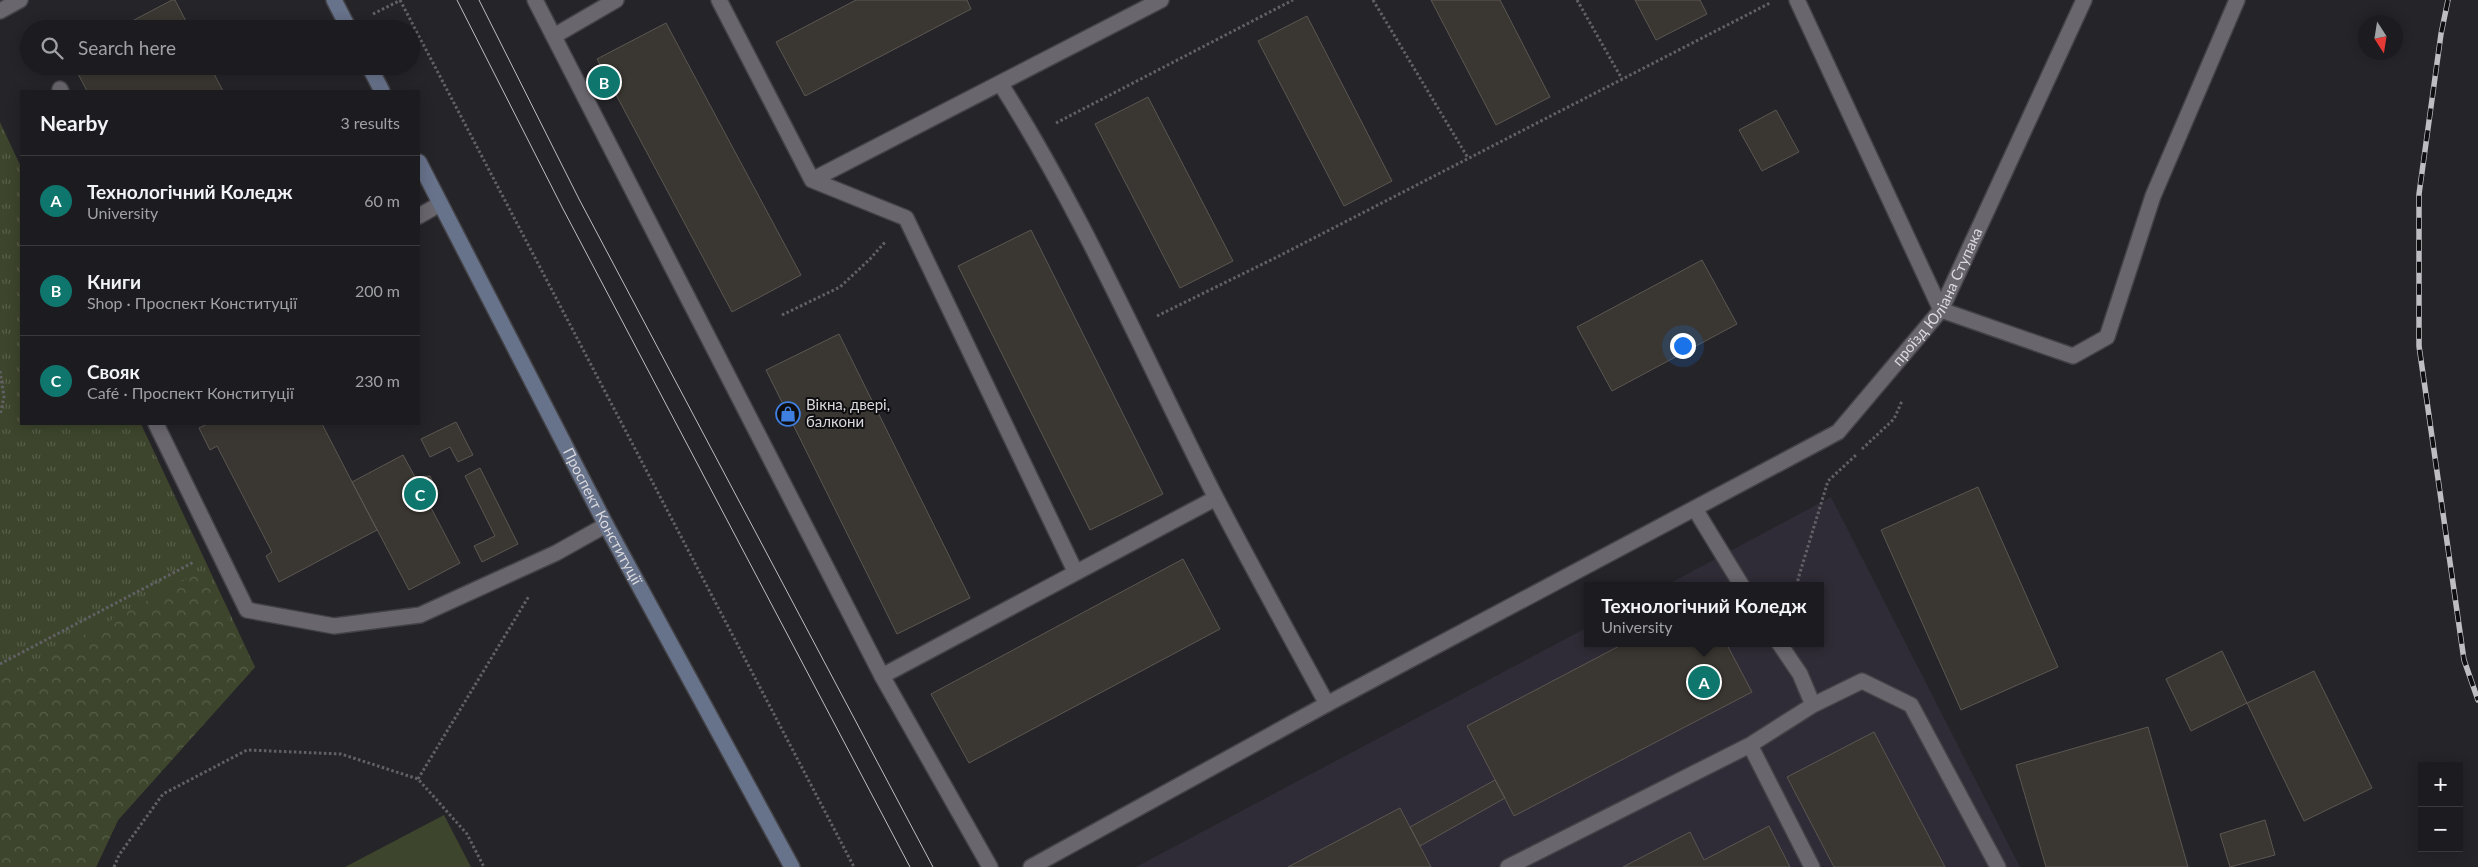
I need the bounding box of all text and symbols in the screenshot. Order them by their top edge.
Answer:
north arrow [2358,15,2403,60]
search box [20,20,420,75]
icon: search [38,34,66,62]
text: Search here [78,36,176,59]
pin: B [588,63,620,101]
text: Nearby [40,110,108,135]
text: 3 results [340,113,400,132]
text: Технологічний Коледж [87,180,292,203]
text: A [50,191,62,210]
text: 60 m [364,191,400,210]
text: University [87,203,158,222]
street label: проїзд Юліана Ступака [1888,225,1986,369]
text: Книги [87,270,141,293]
text: B [51,281,61,300]
text: 200 m [355,281,400,300]
text: Shop · Проспект Конституції [87,293,297,312]
your location [1670,333,1696,359]
text: Свояк [87,360,140,383]
text: C [51,371,61,390]
text: 230 m [355,371,400,390]
text: Café · Проспект Конституції [87,383,294,402]
place label: Вікна, двері, балкони [806,395,890,430]
shop icon: Вікна, двері, балкони [775,401,801,427]
street label: Проспект Конституції [560,444,647,588]
pin: C [404,475,436,513]
popup [1584,582,1824,647]
text: Технологічний Коледж [1601,594,1807,617]
text: University [1601,617,1673,636]
pin: A [1688,663,1720,701]
map controls [2418,762,2463,852]
button: + [2418,762,2463,807]
button: − [2418,807,2463,852]

